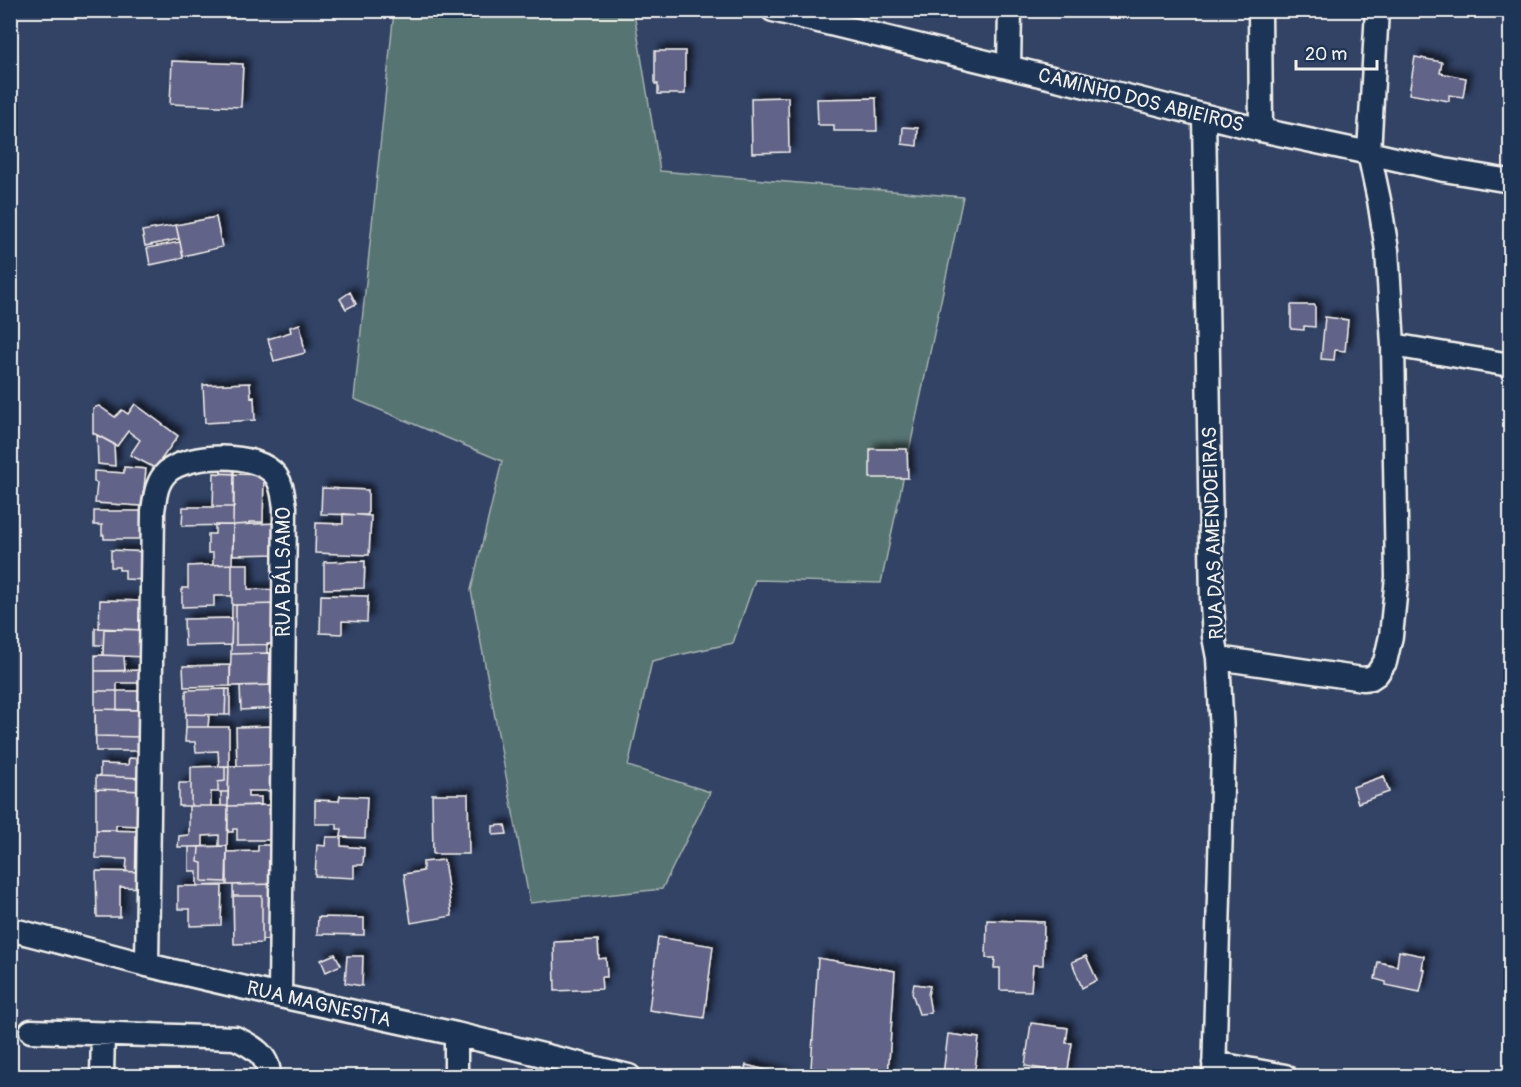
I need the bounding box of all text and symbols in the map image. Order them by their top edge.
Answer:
scale bar [1296,33,1377,71]
text: 20 m [1305,43,1347,66]
street label: CAMINHO DOS ABIEIROS [1036,62,1246,138]
street label: RUA DAS AMENDOEIRAS [1197,426,1229,640]
street label: RUA BÁLSAMO [271,507,296,637]
street label: RUA MAGNESITA [244,975,394,1033]

